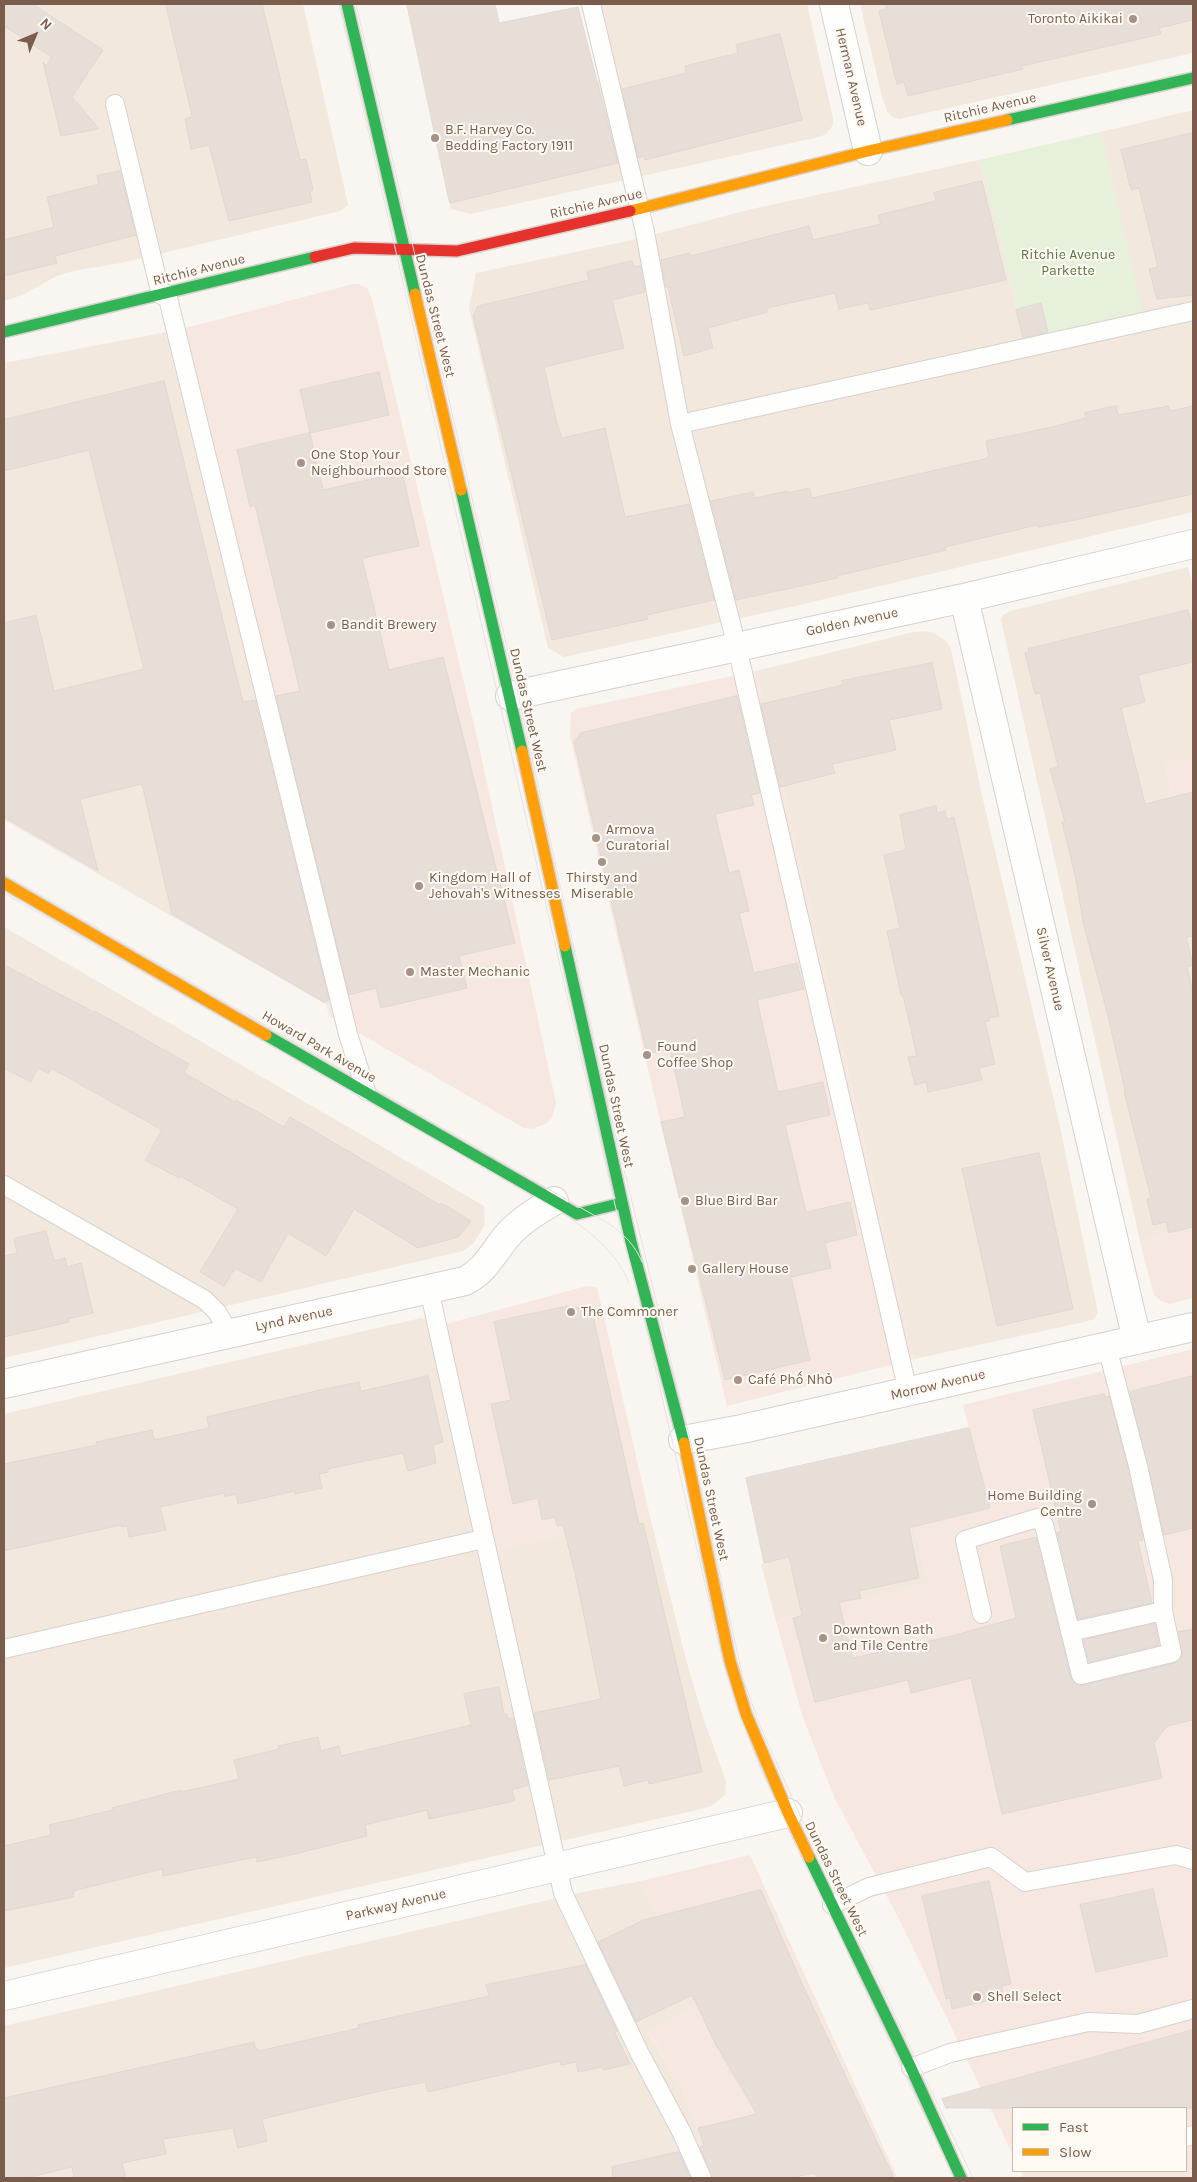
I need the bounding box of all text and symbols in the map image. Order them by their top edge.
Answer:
north arrow [10,10,60,60]
place label: Toronto Aikikai [1028,11,1123,27]
marker: Toronto Aikikai [1127,13,1139,25]
text: N [36,14,56,34]
street label: Herman Avenue [832,26,870,128]
street label: Ritchie Avenue [942,89,1038,127]
place label: B.F. Harvey Co. Bedding Factory 1911 [445,122,573,154]
marker: B.F. Harvey Co. Bedding Factory 1911 [429,132,441,144]
street label: Ritchie Avenue [548,185,644,223]
park label: Ritchie Avenue Parkette [1021,247,1115,280]
street label: Ritchie Avenue [151,250,247,290]
street label: Dundas Street West [412,253,458,379]
place label: One Stop Your Neighbourhood Store [311,447,447,480]
marker: One Stop Your Neighbourhood Store [295,457,307,469]
street label: Golden Avenue [804,604,900,640]
place label: Bandit Brewery [341,617,437,633]
marker: Bandit Brewery [325,619,337,631]
street label: Dundas Street West [506,646,550,774]
place label: Armova Curatorial [606,822,670,854]
marker: Armova Curatorial [590,832,602,844]
marker: Thirsty and Miserable [596,856,608,868]
place label: Kingdom Hall of Jehovah's Witnesses [429,870,561,902]
place label: Thirsty and Miserable [566,870,638,902]
marker: Kingdom Hall of Jehovah's Witnesses [413,880,425,892]
street label: Silver Avenue [1032,926,1068,1012]
place label: Master Mechanic [420,964,530,980]
marker: Master Mechanic [404,966,416,978]
street label: Howard Park Avenue [259,1007,379,1087]
place label: Found Coffee Shop [657,1039,733,1072]
street label: Dundas Street West [595,1042,637,1170]
marker: Found Coffee Shop [641,1049,653,1061]
place label: Blue Bird Bar [695,1193,778,1209]
marker: Blue Bird Bar [679,1195,691,1207]
place label: Gallery House [702,1261,789,1277]
marker: Gallery House [686,1263,698,1275]
street label: Lynd Avenue [254,1303,334,1335]
place label: The Commoner [581,1304,678,1320]
marker: The Commoner [565,1306,577,1318]
street label: Morrow Avenue [889,1366,987,1404]
place label: Café Phố Nhỏ [748,1372,833,1388]
marker: Café Phố Nhỏ [732,1374,744,1386]
street label: Dundas Street West [690,1435,732,1563]
place label: Home Building Centre [987,1488,1082,1520]
marker: Home Building Centre [1086,1498,1098,1510]
place label: Downtown Bath and Tile Centre [833,1622,933,1654]
marker: Downtown Bath and Tile Centre [817,1632,829,1644]
street label: Dundas Street West [801,1818,871,1940]
street label: Parkway Avenue [344,1885,448,1925]
place label: Shell Select [987,1989,1062,2005]
marker: Shell Select [971,1991,983,2003]
legend [1012,2107,1187,2172]
text: Fast [1059,2118,1088,2136]
text: Slow [1059,2143,1091,2161]

